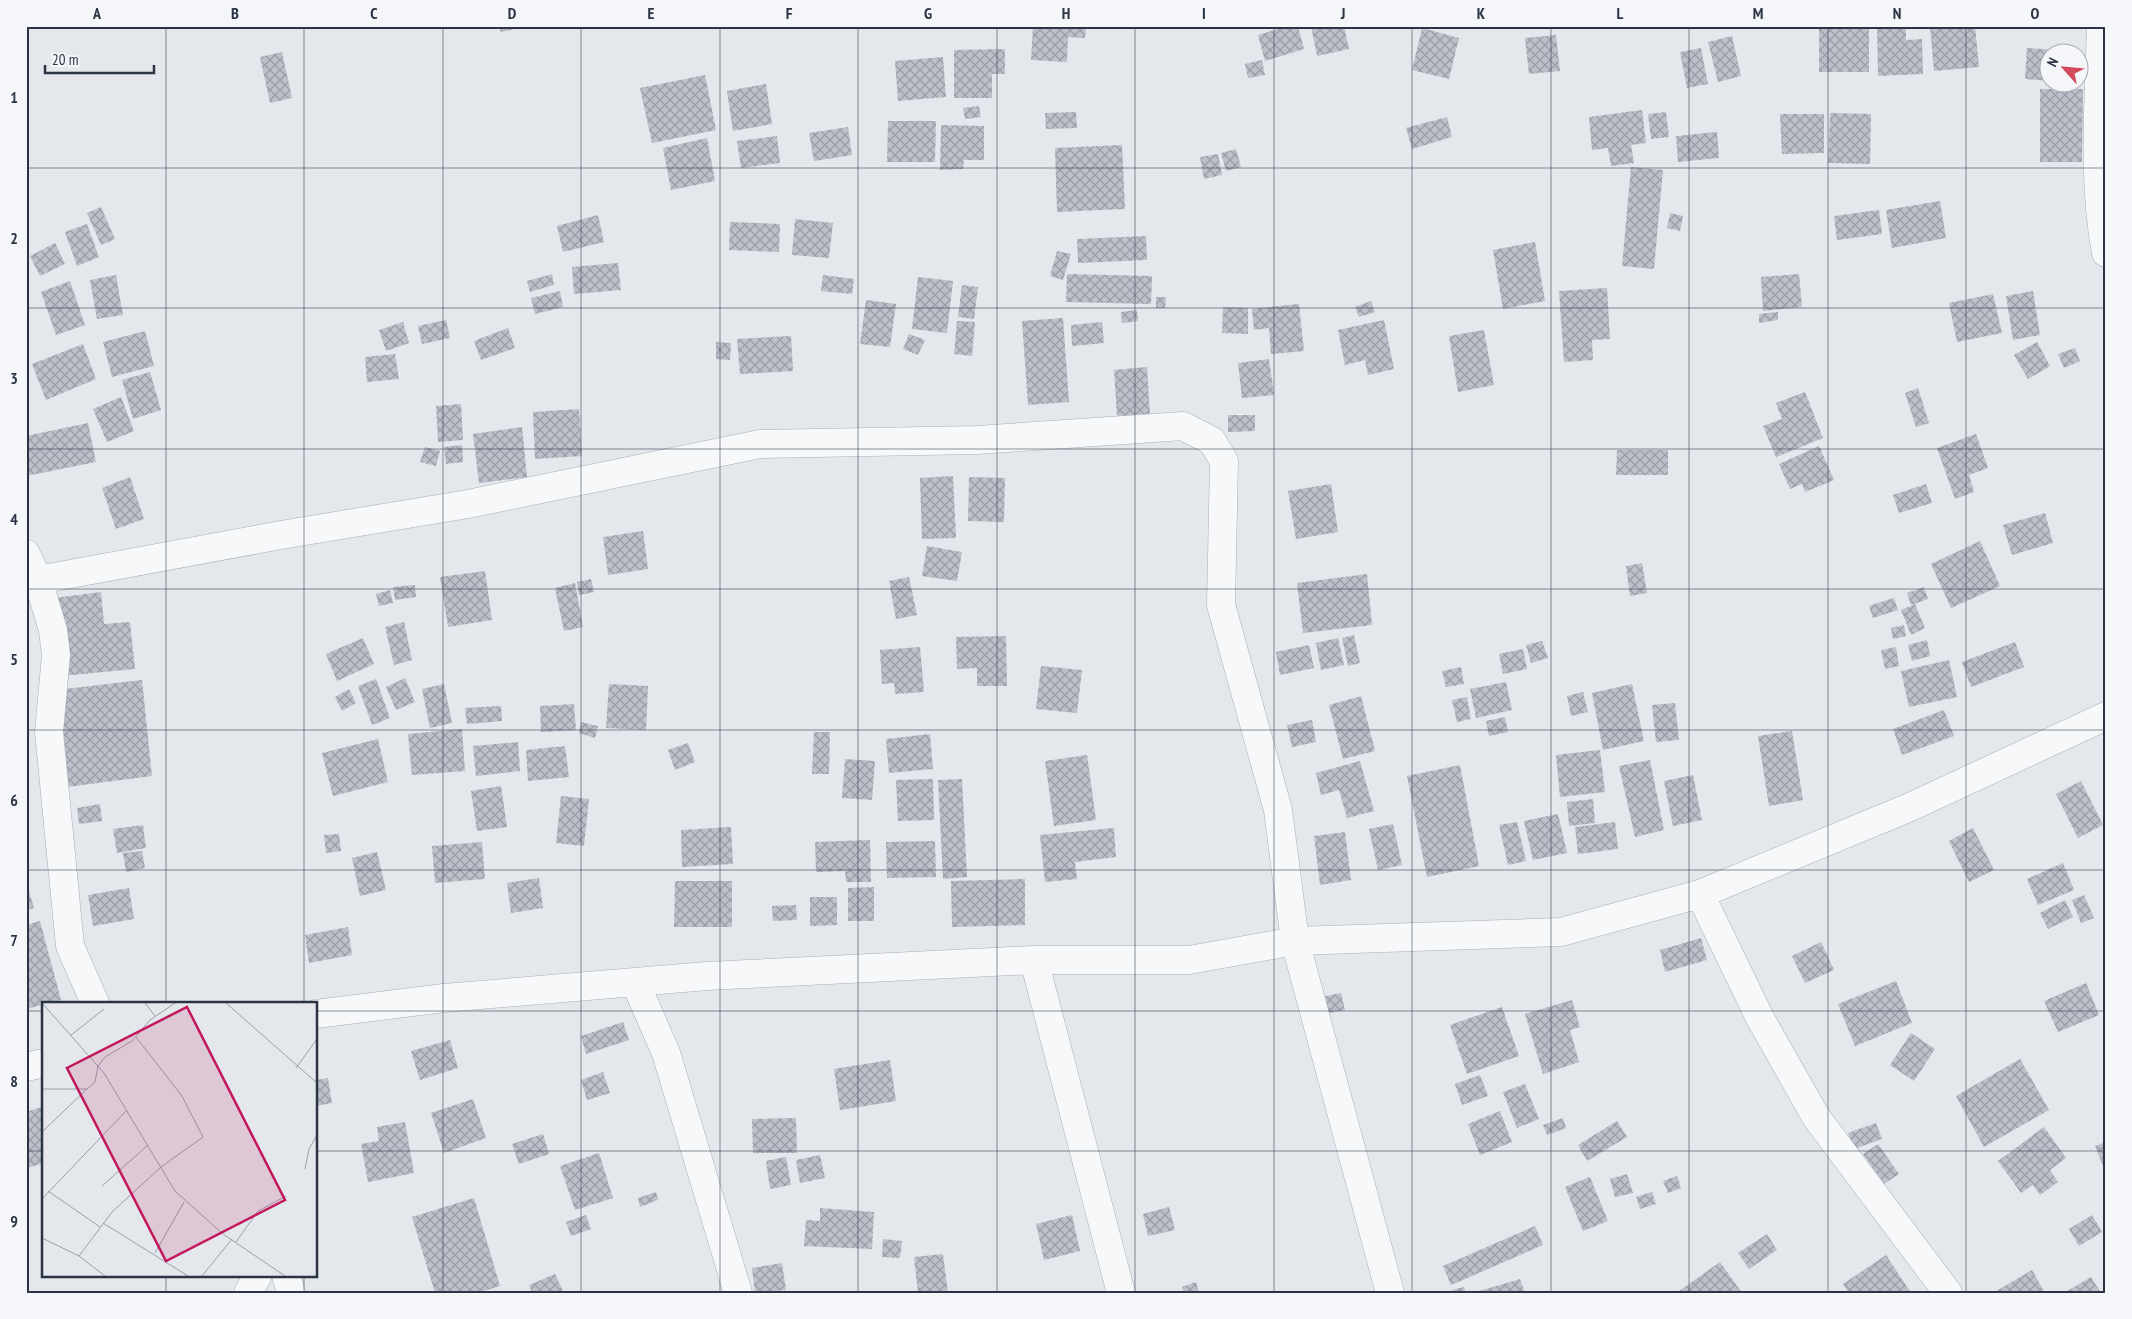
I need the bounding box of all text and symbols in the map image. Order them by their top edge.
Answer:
text: A [92,3,102,23]
text: B [231,3,239,23]
text: C [370,3,378,23]
text: D [508,3,517,23]
text: E [648,3,655,23]
text: F [786,3,793,23]
text: G [924,3,932,23]
text: H [1062,3,1070,23]
text: I [1202,3,1206,23]
text: J [1340,3,1345,23]
text: K [1477,3,1486,23]
text: L [1617,3,1624,23]
text: M [1753,3,1763,23]
text: N [1893,3,1901,23]
text: O [2031,3,2040,23]
scale bar [45,42,154,74]
north arrow [2040,42,2090,92]
text: 20 m [52,50,78,69]
text: N [2043,55,2062,70]
text: 1 [10,87,18,107]
text: 2 [10,228,18,248]
text: 3 [10,368,18,388]
text: 4 [10,509,18,529]
text: 5 [10,649,18,669]
text: 6 [10,790,18,810]
text: 7 [10,930,18,950]
inset map [42,1002,318,1276]
text: 8 [10,1071,18,1091]
text: 9 [10,1211,18,1231]

